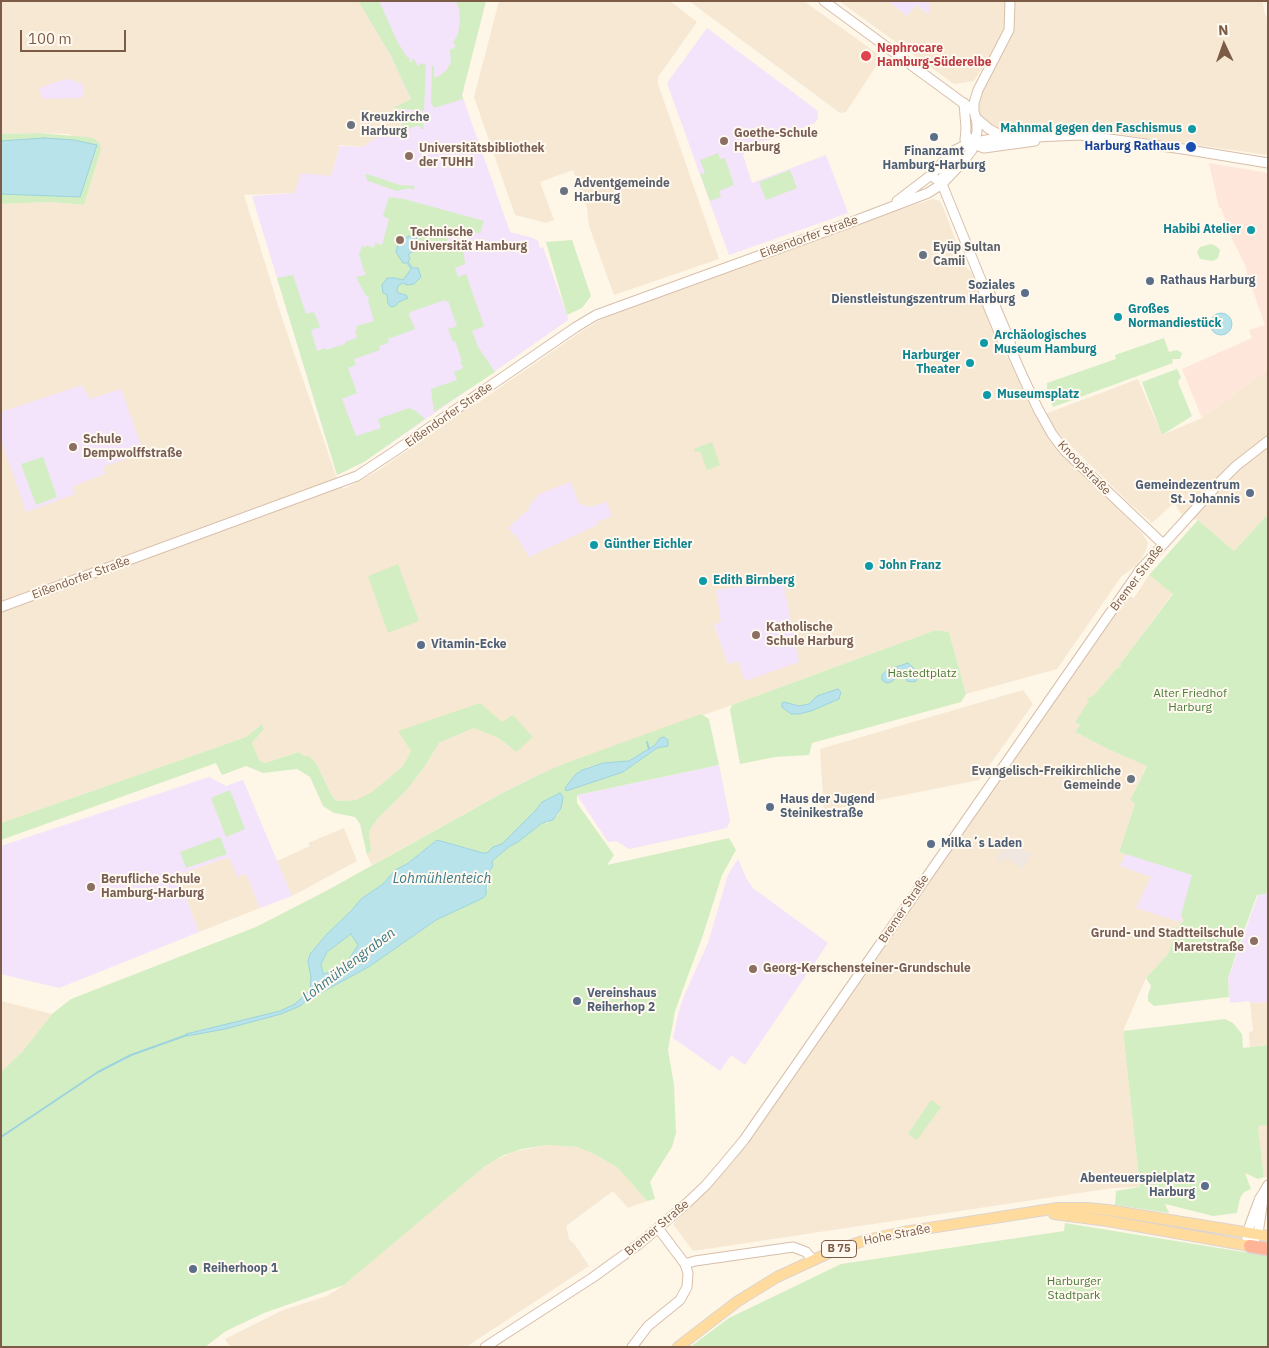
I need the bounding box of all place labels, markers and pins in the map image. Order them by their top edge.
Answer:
place label: Nephrocare Hamburg-Süderelbe [877,42,991,70]
marker: Nephrocare Hamburg-Süderelbe [859,49,873,63]
place label: Kreuzkirche Harburg [361,111,429,139]
marker: Kreuzkirche Harburg [345,119,357,131]
place label: Mahnmal gegen den Faschismus [1000,122,1182,136]
marker: Mahnmal gegen den Faschismus [1186,123,1198,135]
place label: Goethe-Schule Harburg [734,127,818,155]
marker: Finanzamt Hamburg-Harburg [928,131,940,143]
marker: Goethe-Schule Harburg [718,135,730,147]
place label: Harburg Rathaus [1085,140,1180,154]
marker: Harburg Rathaus [1184,140,1198,154]
place label: Universitätsbibliothek der TUHH [419,142,545,170]
place label: Finanzamt Hamburg-Harburg [883,145,985,173]
marker: Universitätsbibliothek der TUHH [403,150,415,162]
place label: Adventgemeinde Harburg [574,177,670,205]
marker: Adventgemeinde Harburg [558,185,570,197]
place label: Habibi Atelier [1163,223,1241,237]
marker: Habibi Atelier [1245,224,1257,236]
place label: Technische Universität Hamburg [410,226,527,254]
marker: Technische Universität Hamburg [394,234,406,246]
place label: Eyüp Sultan Camii [933,241,1001,269]
marker: Eyüp Sultan Camii [917,249,929,261]
place label: Rathaus Harburg [1160,274,1255,288]
marker: Rathaus Harburg [1144,275,1156,287]
place label: Soziales Dienstleistungszentrum Harburg [831,279,1015,307]
marker: Soziales Dienstleistungszentrum Harburg [1019,287,1031,299]
place label: Großes Normandiestück [1128,303,1221,331]
marker: Großes Normandiestück [1112,311,1124,323]
place label: Archäologisches Museum Hamburg [994,329,1096,357]
marker: Archäologisches Museum Hamburg [978,337,990,349]
place label: Harburger Theater [902,349,960,377]
marker: Harburger Theater [964,357,976,369]
place label: Museumsplatz [997,388,1079,402]
marker: Museumsplatz [981,389,993,401]
place label: Schule Dempwolffstraße [83,433,182,461]
marker: Schule Dempwolffstraße [67,441,79,453]
place label: Gemeindezentrum St. Johannis [1135,479,1240,507]
marker: Gemeindezentrum St. Johannis [1244,487,1256,499]
place label: Günther Eichler [604,538,692,552]
marker: Günther Eichler [588,539,600,551]
place label: John Franz [879,559,941,573]
marker: John Franz [863,560,875,572]
place label: Edith Birnberg [713,574,794,588]
marker: Edith Birnberg [697,575,709,587]
place label: Katholische Schule Harburg [766,621,853,649]
marker: Katholische Schule Harburg [750,629,762,641]
place label: Vitamin-Ecke [431,638,507,652]
marker: Vitamin-Ecke [415,639,427,651]
place label: Evangelisch-Freikirchliche Gemeinde [971,765,1121,793]
marker: Evangelisch-Freikirchliche Gemeinde [1125,773,1137,785]
place label: Haus der Jugend Steinikestraße [780,793,875,821]
marker: Haus der Jugend Steinikestraße [764,801,776,813]
place label: Milka´s Laden [941,837,1022,851]
marker: Milka´s Laden [925,838,937,850]
place label: Berufliche Schule Hamburg-Harburg [101,873,204,901]
marker: Berufliche Schule Hamburg-Harburg [85,881,97,893]
place label: Grund‐ und Stadtteilschule Maretstraße [1091,927,1244,955]
marker: Grund‐ und Stadtteilschule Maretstraße [1248,935,1260,947]
place label: Georg-Kerschensteiner-Grundschule [763,962,971,976]
marker: Georg-Kerschensteiner-Grundschule [747,963,759,975]
place label: Vereinshaus Reiherhop 2 [587,987,656,1015]
marker: Vereinshaus Reiherhop 2 [571,995,583,1007]
place label: Abenteuerspielplatz Harburg [1080,1172,1195,1200]
marker: Abenteuerspielplatz Harburg [1199,1180,1211,1192]
place label: Reiherhoop 1 [203,1262,278,1276]
marker: Reiherhoop 1 [187,1263,199,1275]

